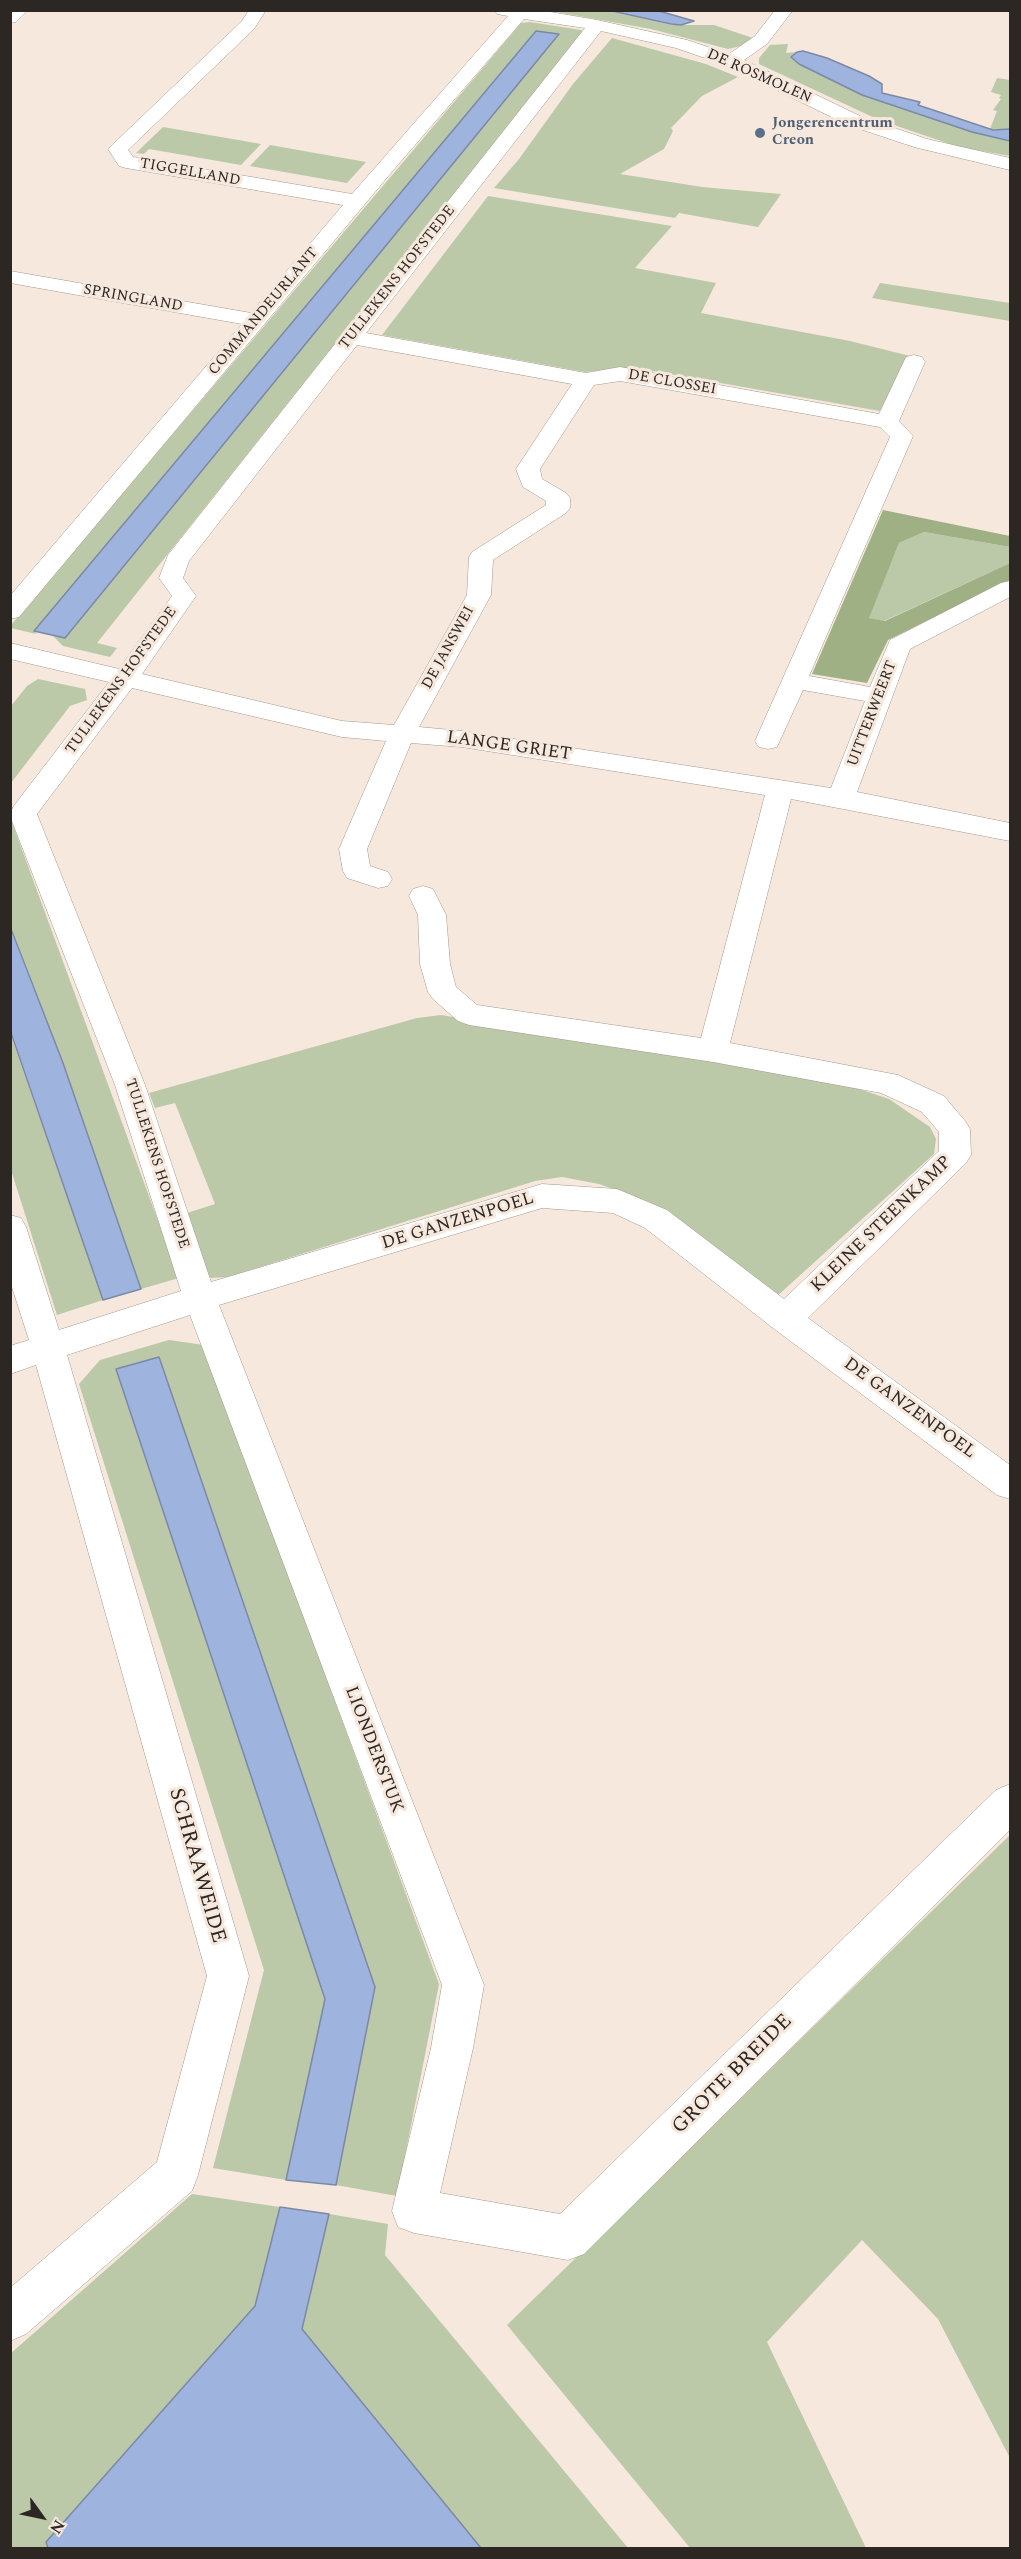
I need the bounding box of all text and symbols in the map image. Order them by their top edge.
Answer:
street label: DE ROSMOLEN [704,46,814,108]
place label: Jongerencentrum Creon [772,115,893,150]
marker: Jongerencentrum Creon [753,126,767,140]
street label: TIGGELLAND [138,155,242,191]
street label: TULLEKENS HOFSTEDE [336,202,460,354]
street label: COMMANDEURLANT [205,245,323,379]
street label: SPRINGLAND [82,281,184,317]
street label: DE CLOSSEI [627,366,717,400]
street label: DE JANSWEI [419,603,479,693]
street label: TULLEKENS HOFSTEDE [63,604,181,758]
street label: UITTERWEERT [845,658,901,770]
street label: LANGE GRIET [445,728,573,766]
street label: TULLEKENS HOFSTEDE [120,1077,192,1251]
street label: KLEINE STEENKAMP [807,1152,957,1298]
street label: DE GANZENPOEL [379,1189,537,1255]
street label: DE GANZENPOEL [839,1354,979,1464]
street label: LIONDERSTUK [339,1684,407,1816]
street label: SCHRAAWEIDE [162,1786,230,1946]
street label: GROTE BREIDE [668,2010,798,2140]
north arrow [12,2487,72,2547]
text: N [43,2515,71,2539]

